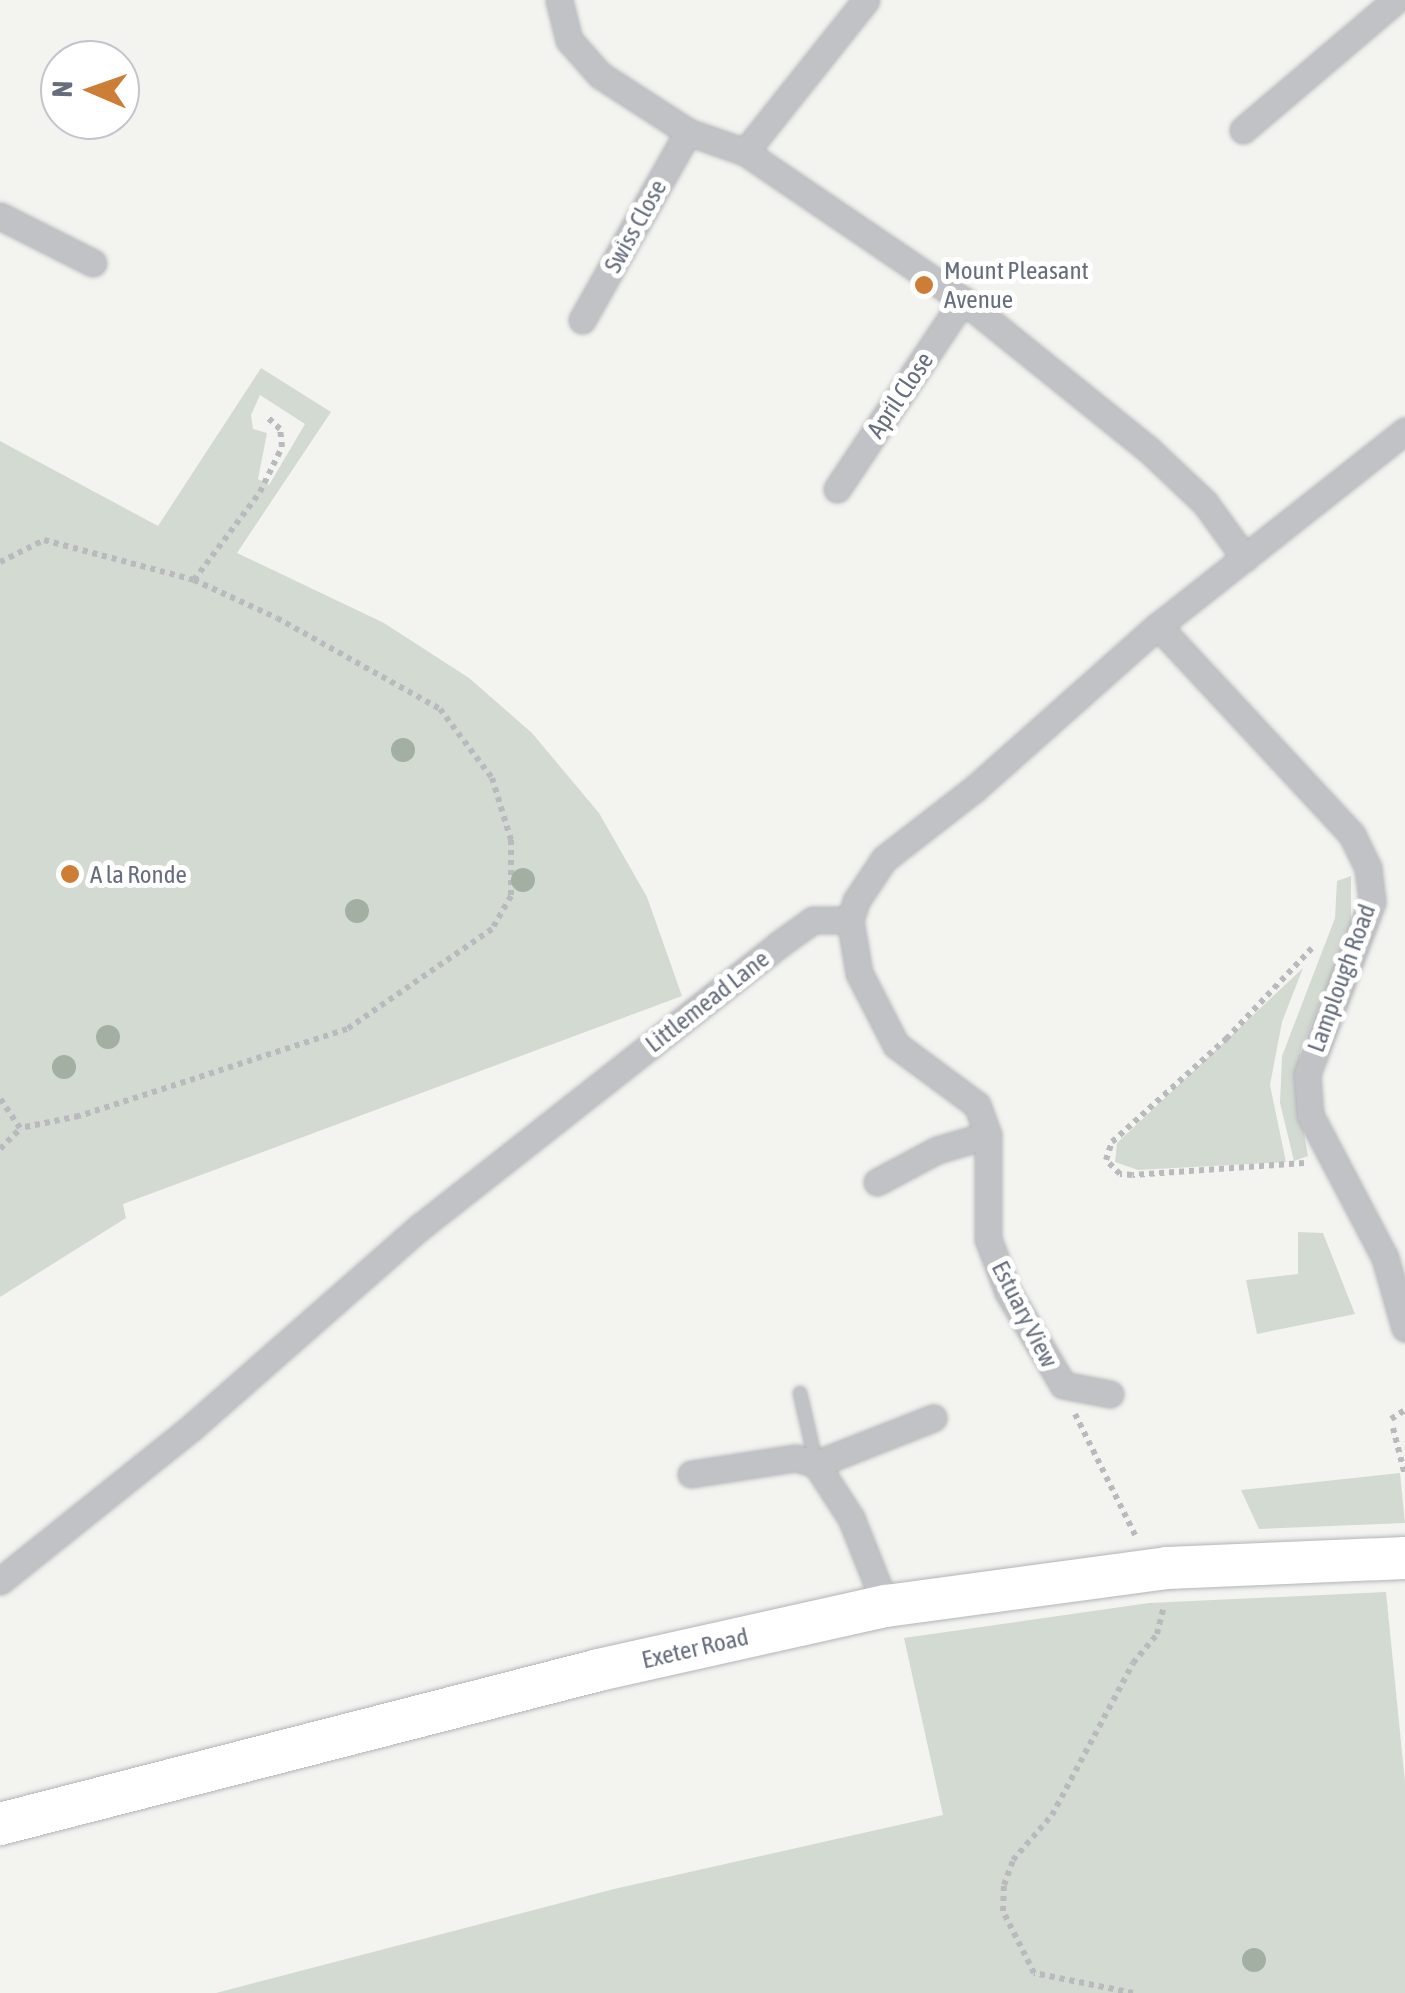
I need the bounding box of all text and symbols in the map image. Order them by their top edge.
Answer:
north arrow [40,40,140,140]
text: N [46,80,78,98]
street label: Swiss Close [597,174,673,278]
place label: Mount Pleasant Avenue [944,256,1089,315]
marker: Mount Pleasant Avenue [913,274,935,296]
street label: April Close [860,346,940,444]
place label: A la Ronde [90,859,187,889]
marker: A la Ronde [59,863,81,885]
street label: Lamplough Road [1300,900,1382,1056]
street label: Littlemead Lane [639,943,775,1059]
street label: Estuary View [985,1256,1065,1372]
street label: Exeter Road [639,1621,751,1675]

